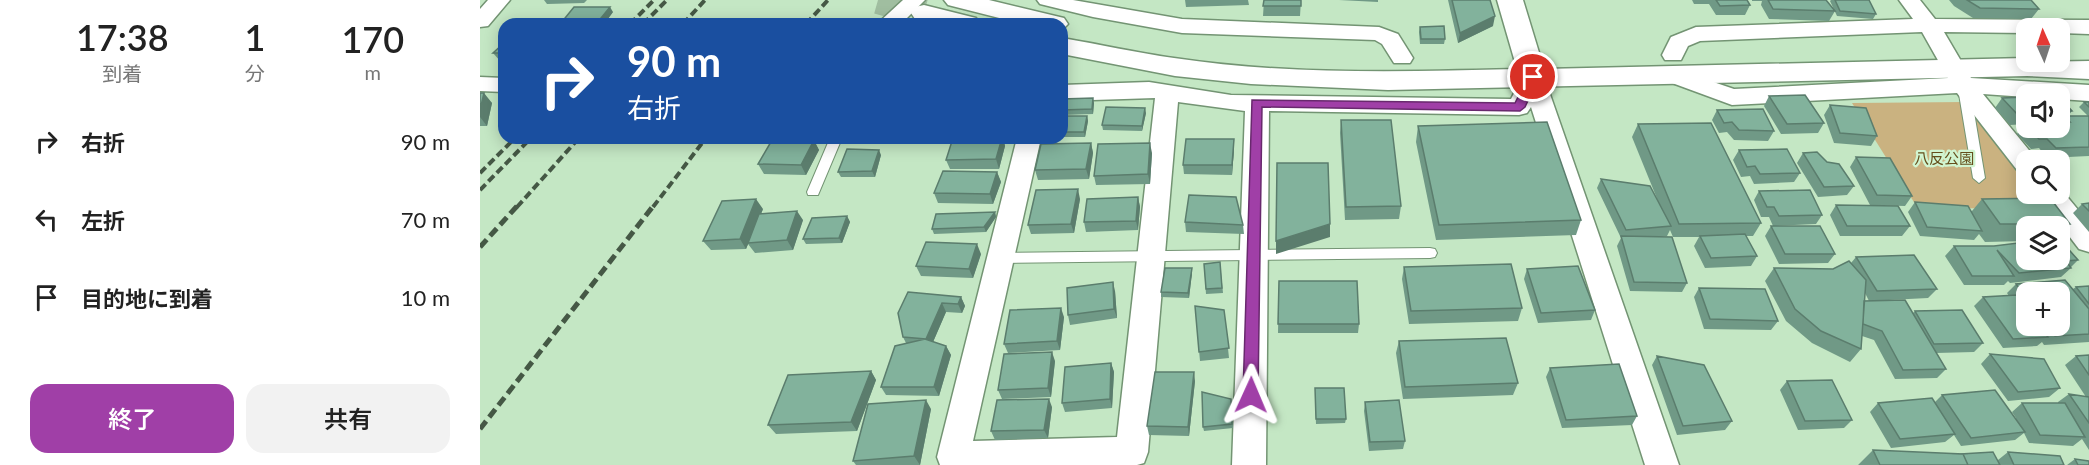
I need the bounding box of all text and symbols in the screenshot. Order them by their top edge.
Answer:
text: 17:38 [76,15,169,59]
text: 1 [245,15,265,59]
text: 170 [341,17,404,61]
north arrow [2016,18,2070,72]
map controls [2016,18,2070,336]
text: 90 m [627,36,721,86]
icon: right [528,42,606,120]
pin [1507,51,1558,102]
text: m [364,60,381,84]
icon: arrive [1516,60,1549,93]
text: 到着 [102,61,142,85]
text: 分 [245,61,265,85]
button: sound [2016,84,2070,138]
text: 右折 [627,91,681,124]
icon: right [30,125,63,158]
text: 90 m [401,128,450,155]
text: 右折 [81,129,125,156]
park label: 八反公園 [1914,149,1974,167]
button: search [2016,150,2070,204]
icon: left [30,203,63,236]
text: 70 m [401,206,450,233]
text: 左折 [81,207,125,234]
button: layers [2016,216,2070,270]
icon: arrive [30,281,63,314]
button: + [2016,282,2070,336]
text: 10 m [401,284,450,311]
text: 目的地に到着 [81,285,213,312]
position arrow [1219,363,1283,427]
button: 終了 [30,384,234,453]
button: 共有 [246,384,450,453]

